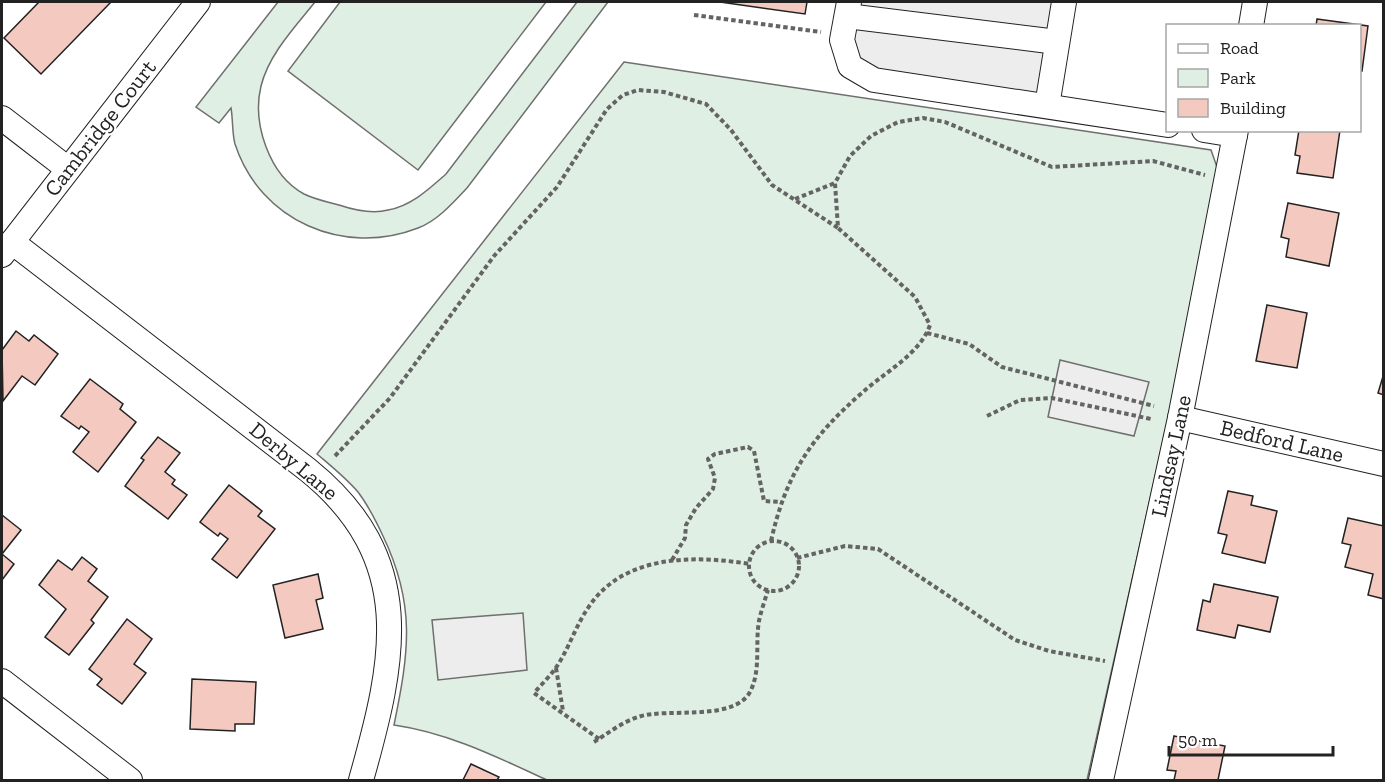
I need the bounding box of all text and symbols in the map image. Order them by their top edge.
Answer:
legend [1166,24,1361,132]
text: Road [1220,37,1259,59]
street label: Cambridge Court [38,54,162,202]
text: Park [1220,67,1256,89]
text: Building [1220,97,1286,119]
street label: Lindsay Lane [1145,393,1197,519]
street label: Bedford Lane [1218,414,1346,468]
street label: Derby Lane [244,416,344,506]
scale bar [1169,719,1332,757]
text: 50 m [1178,729,1218,751]

